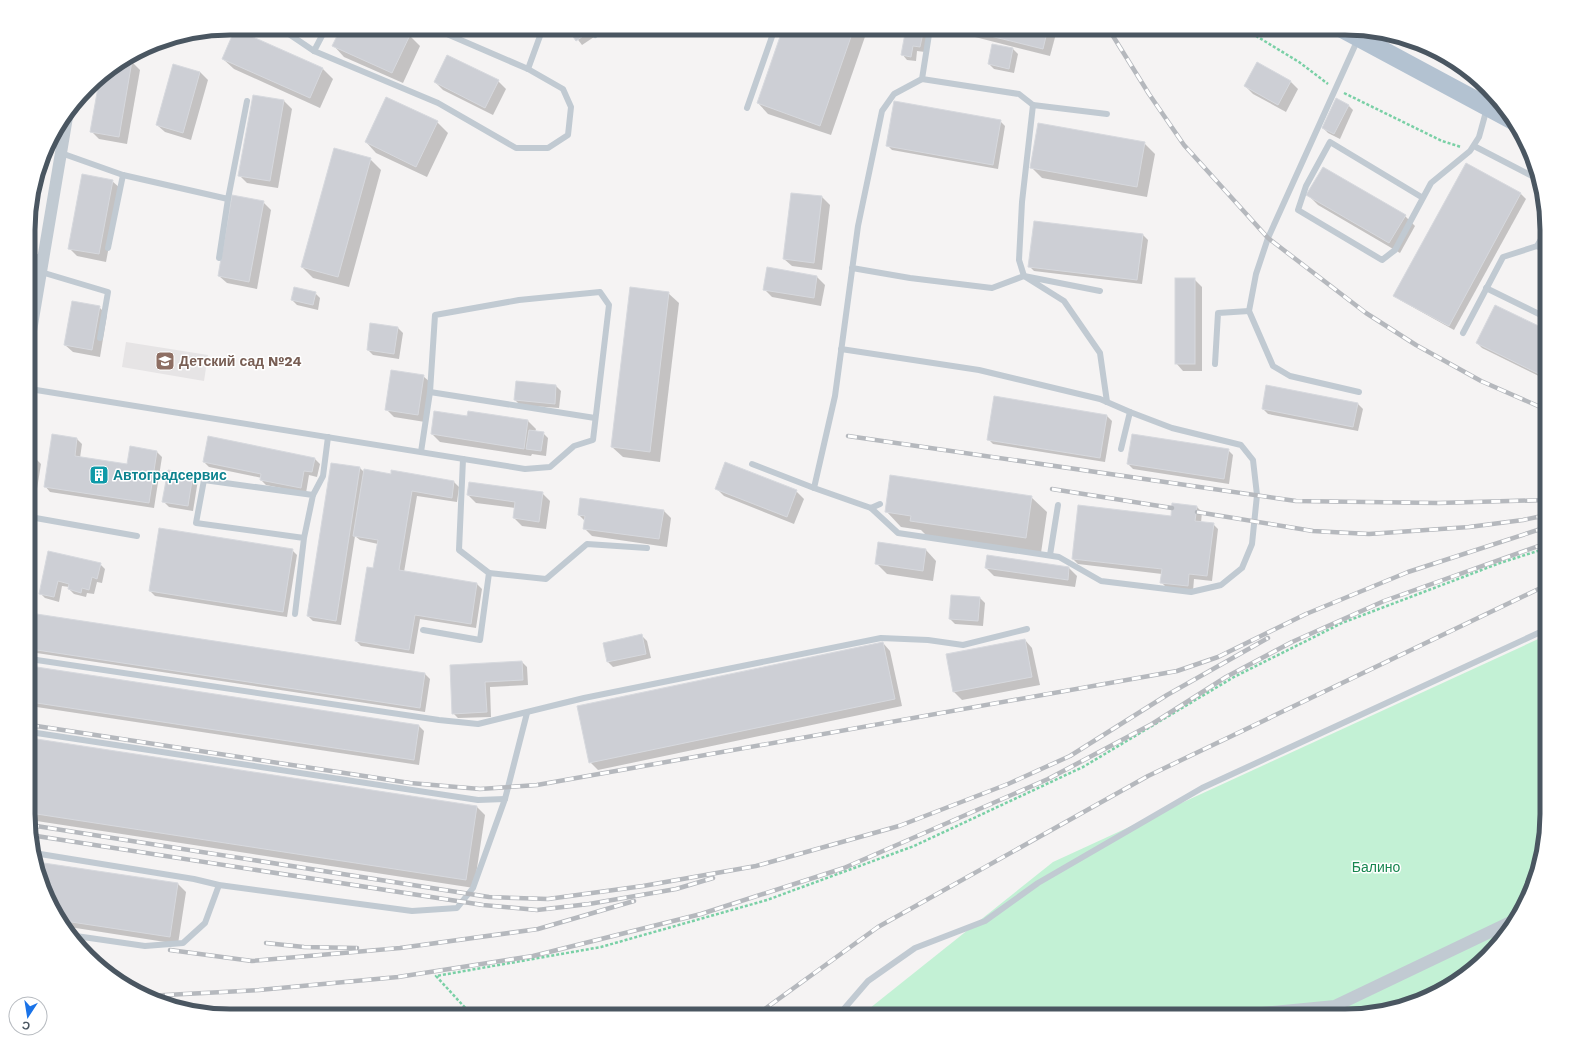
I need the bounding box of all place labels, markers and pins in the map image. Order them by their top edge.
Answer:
school or university icon: Детский сад №24 [154,350,176,372]
place label: Детский сад №24 [179,353,302,369]
building icon: Автоградсервис [88,464,110,486]
place label: Автоградсервис [113,467,227,483]

